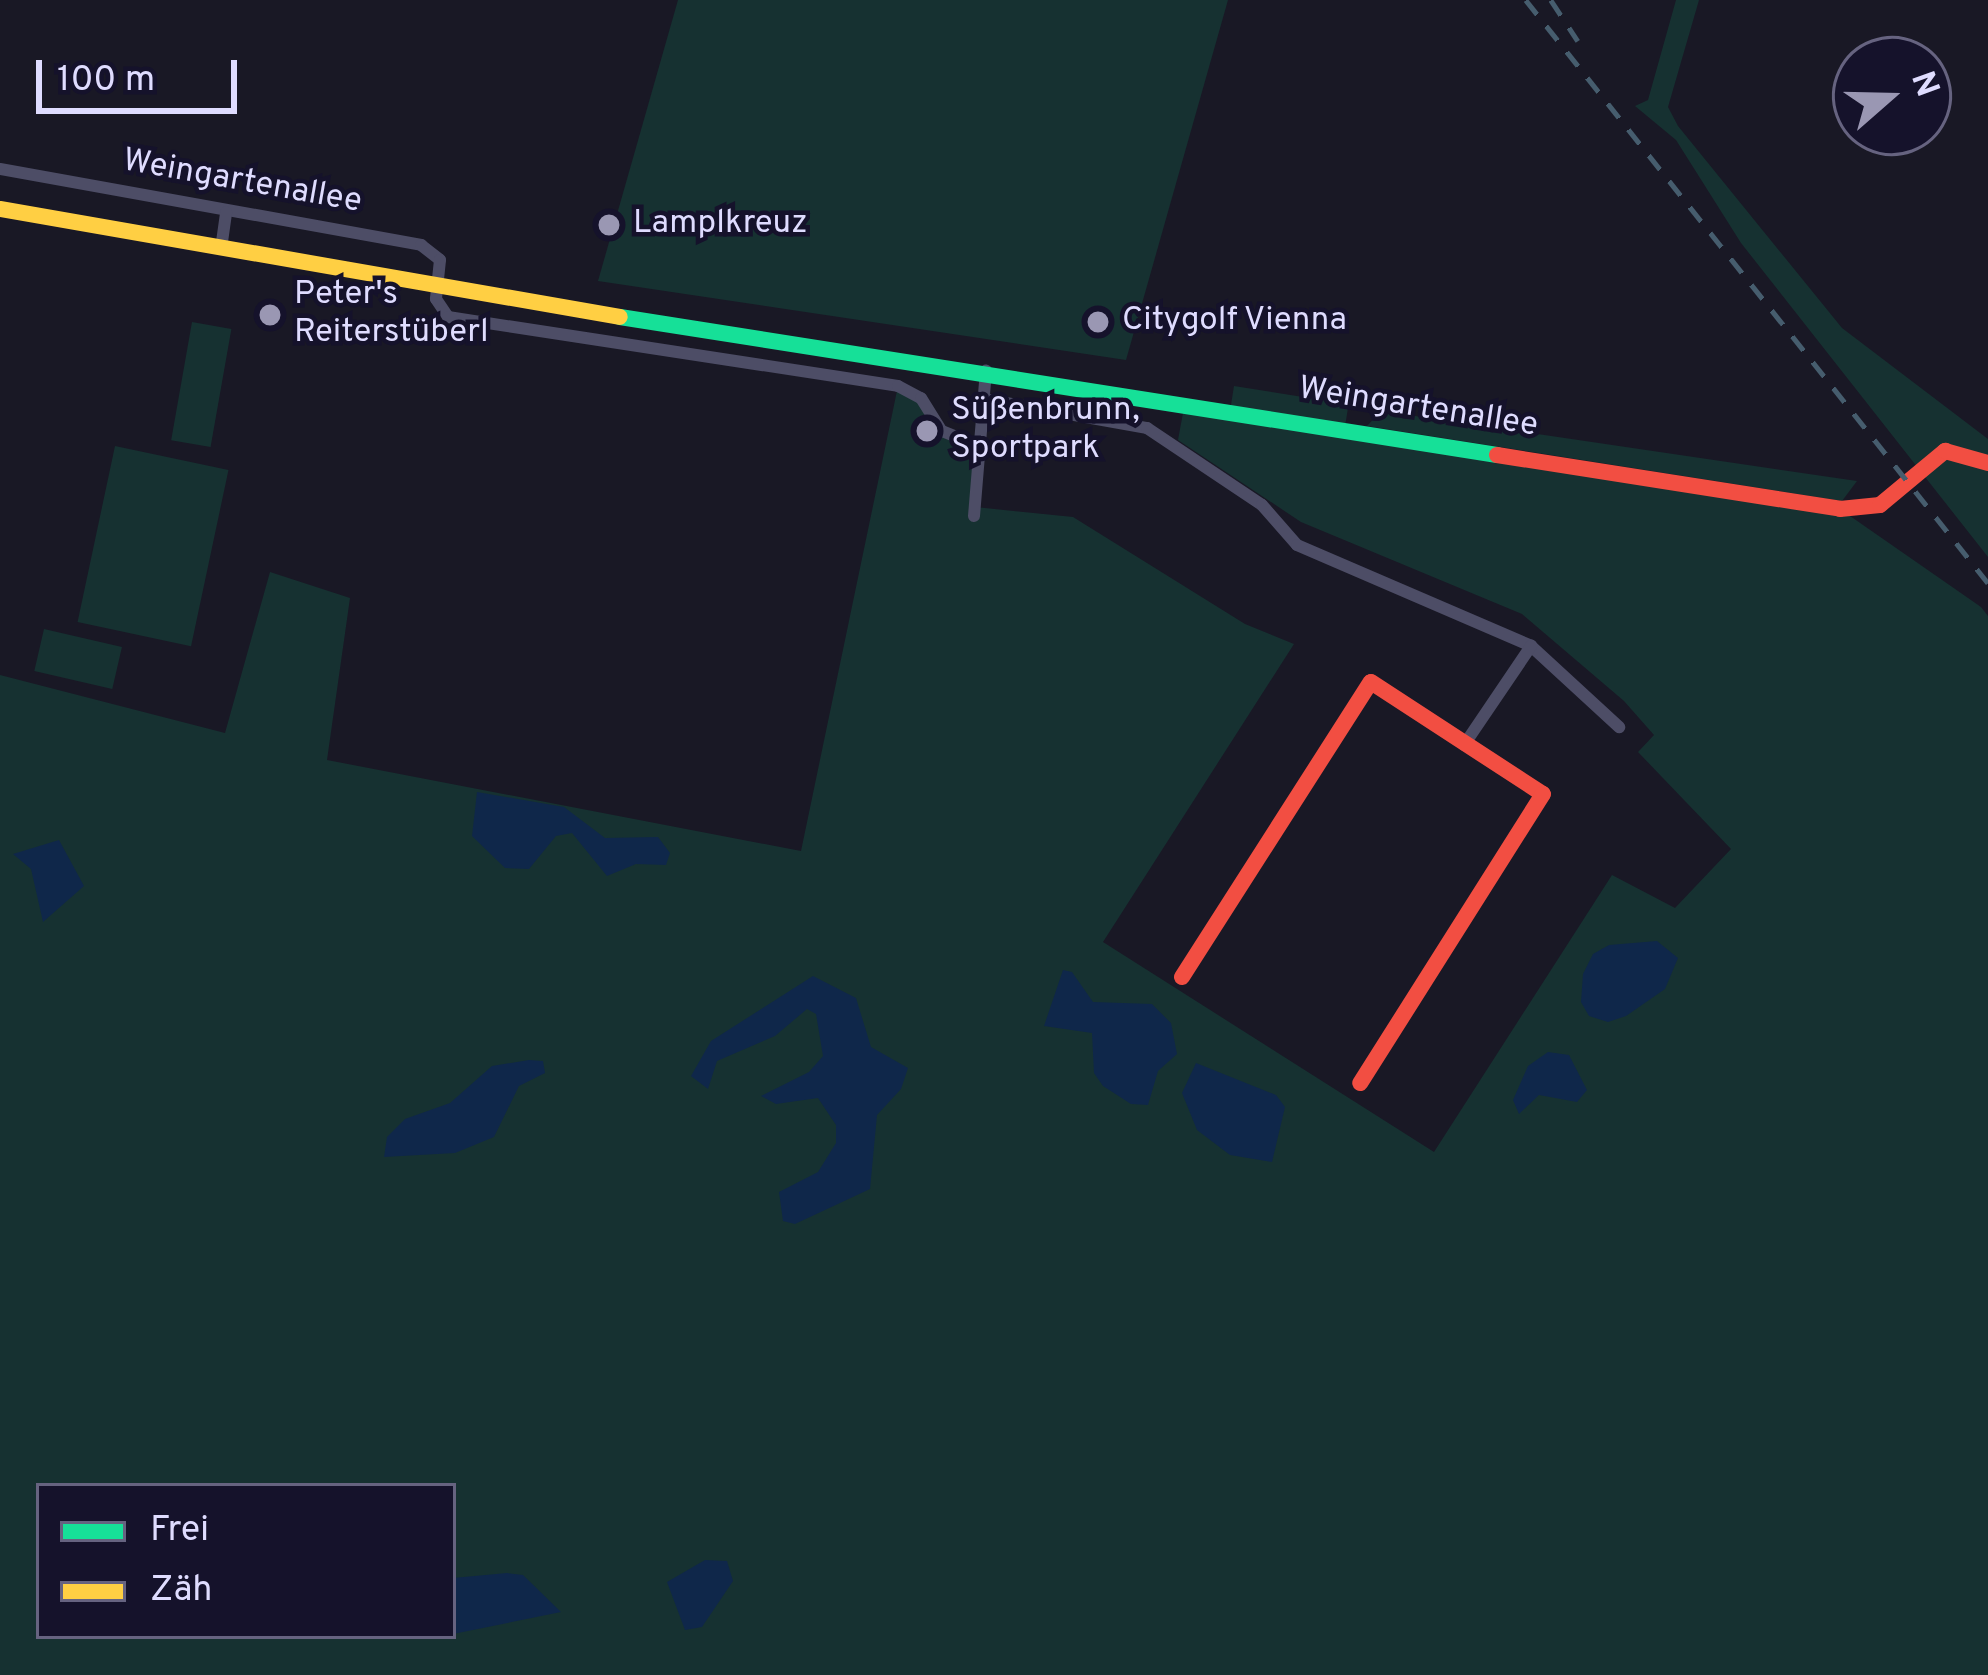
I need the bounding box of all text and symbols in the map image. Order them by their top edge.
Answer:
scale bar [42,36,243,110]
north arrow [1832,36,1952,156]
text: 100 m [57,58,155,104]
text: N [1899,66,1947,103]
street label: Weingartenallee [119,142,365,224]
place label: Lamplkreuz [633,205,808,245]
marker: Lamplkreuz [596,212,622,238]
place label: Peter's Reiterstüberl [294,276,489,354]
marker: Peter's Reiterstüberl [257,302,283,328]
place label: Citygolf Vienna [1122,302,1348,342]
marker: Citygolf Vienna [1085,309,1111,335]
street label: Weingartenallee [1295,371,1541,447]
place label: Süßenbrunn, Sportpark [951,392,1140,470]
marker: Süßenbrunn, Sportpark [914,418,940,444]
legend [36,1483,456,1639]
text: Frei [150,1508,209,1554]
text: Zäh [150,1568,213,1614]

